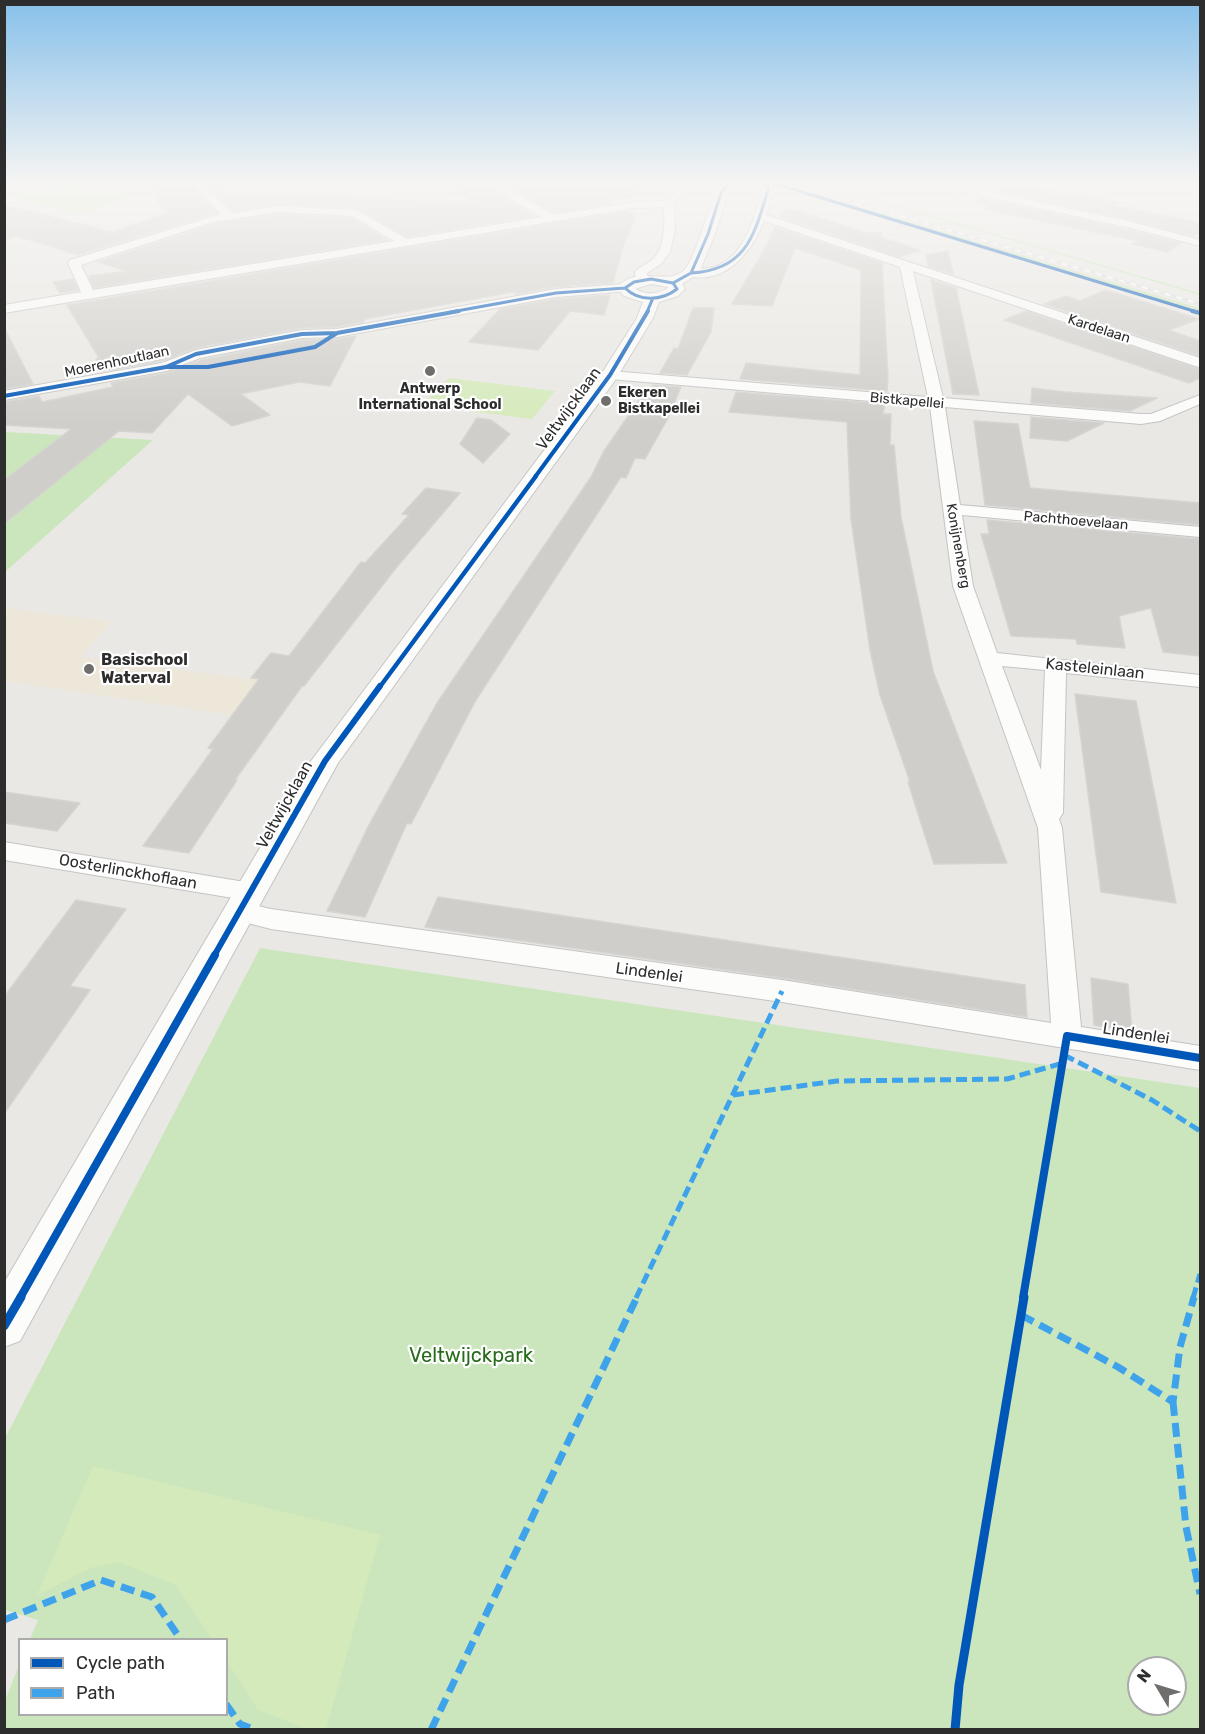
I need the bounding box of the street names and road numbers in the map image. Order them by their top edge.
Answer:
street label: Kardelaan [1066,311,1132,347]
street label: Moerenhoutlaan [63,343,171,381]
street label: Veltwijcklaan [532,364,606,454]
street label: Bistkapellei [869,389,945,413]
street label: Konijnenberg [942,502,974,590]
street label: Pachthoevelaan [1023,508,1129,534]
street label: Kasteleinlaan [1045,654,1145,684]
street label: Veltwijcklaan [253,758,317,852]
street label: Oosterlinckhoflaan [58,850,198,894]
street label: Lindenlei [614,959,684,987]
street label: Lindenlei [1101,1019,1171,1049]

